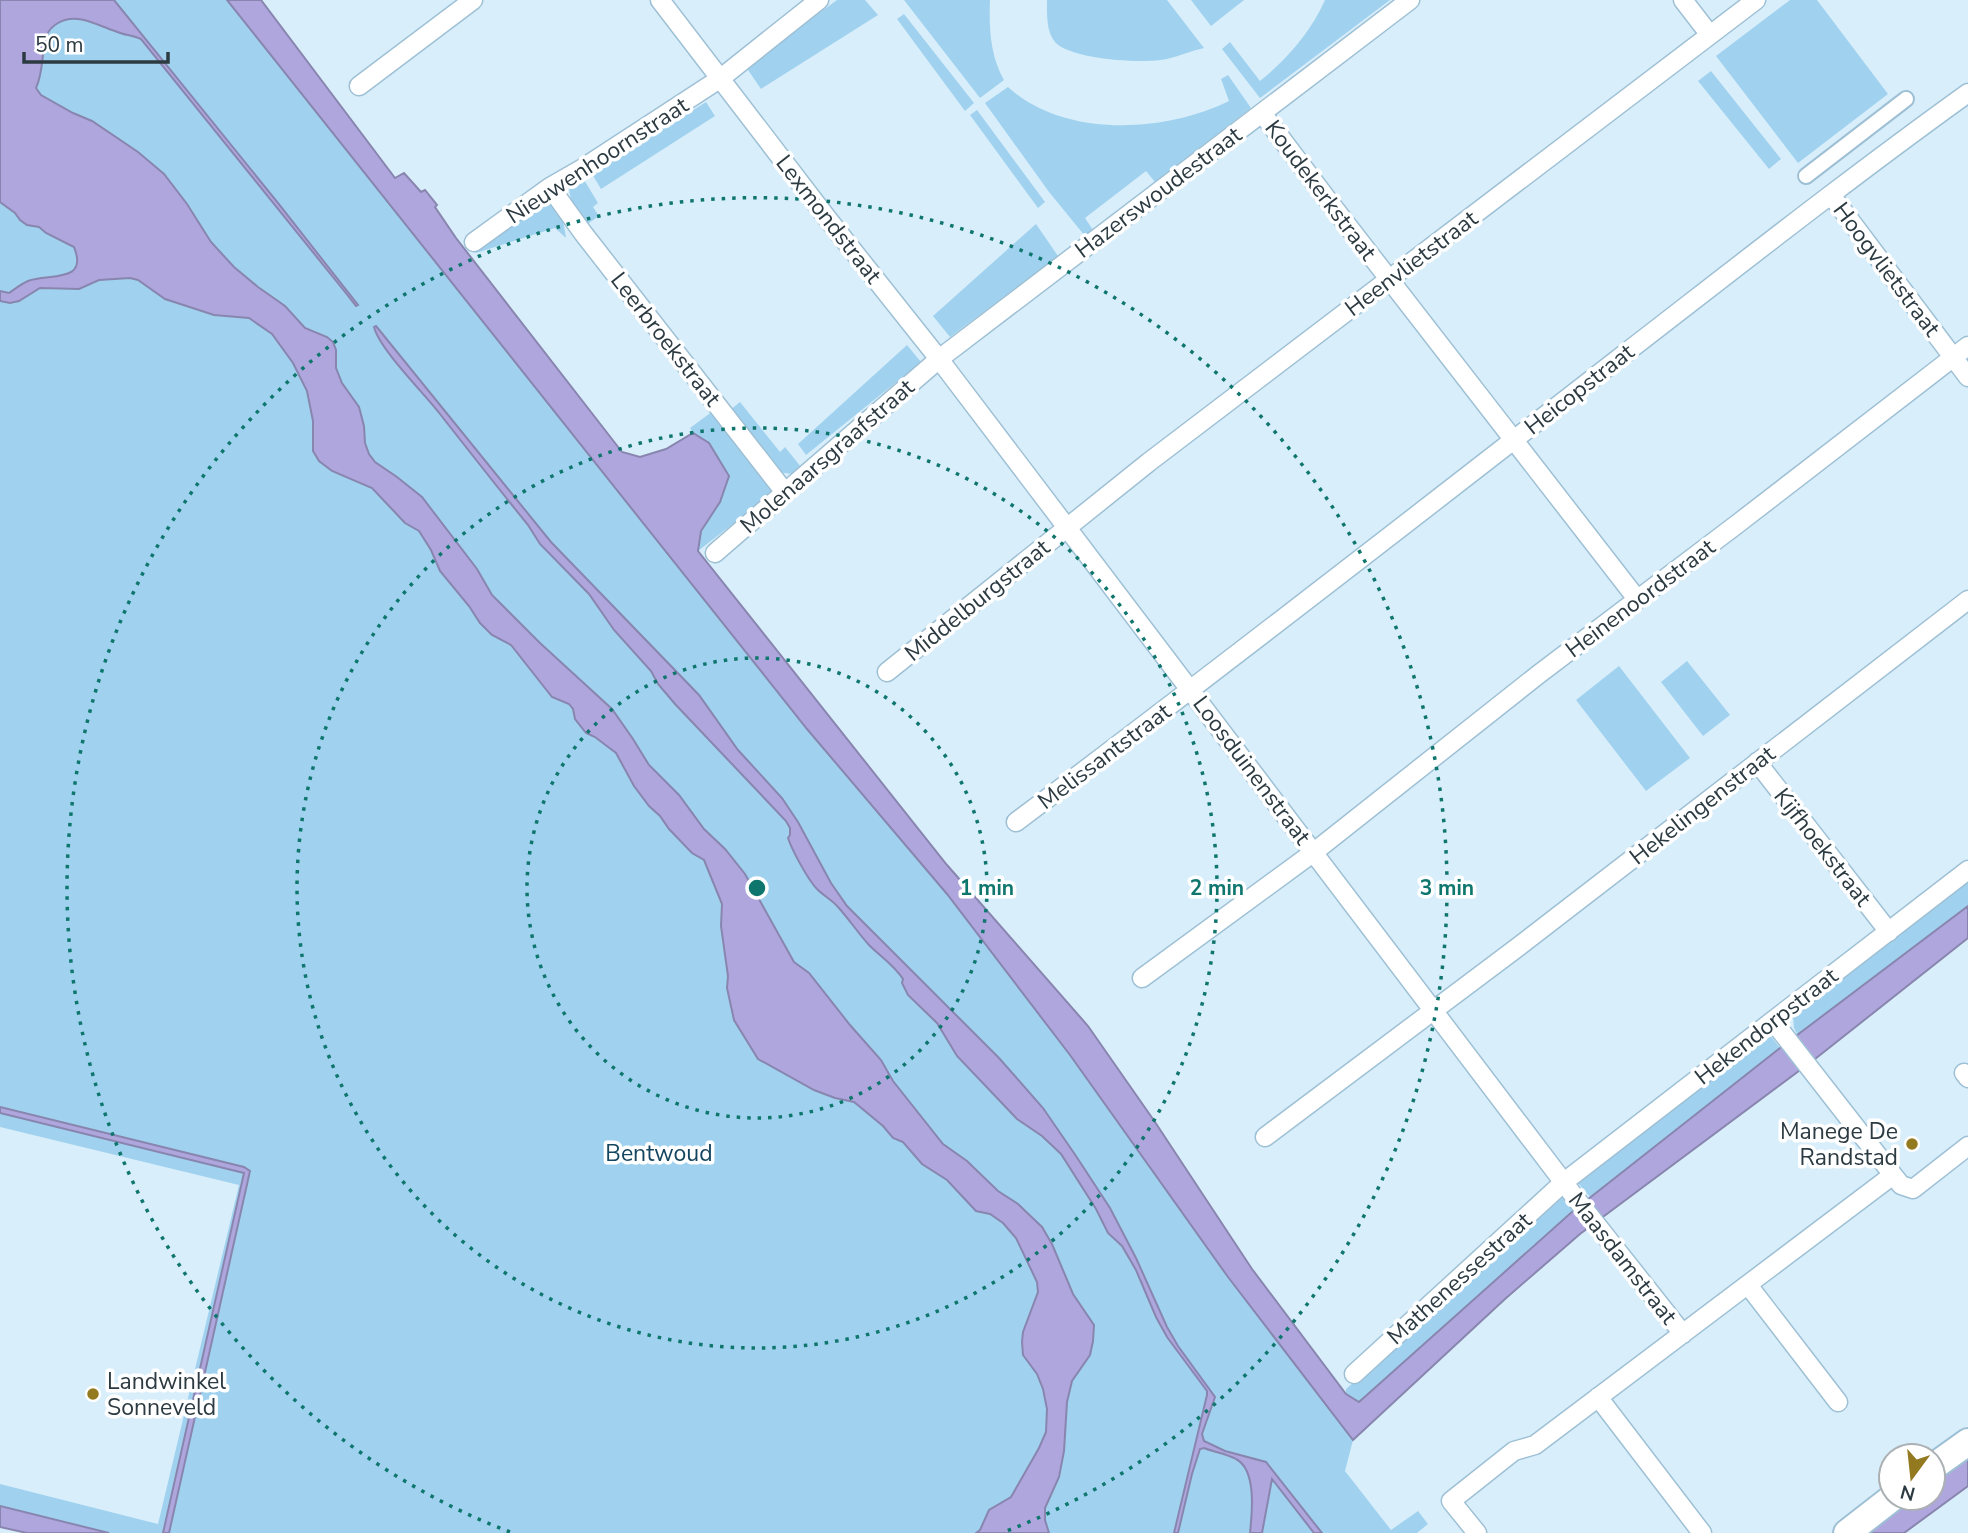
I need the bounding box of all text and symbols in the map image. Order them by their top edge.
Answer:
scale bar [24,21,168,65]
text: 50 m [35,31,84,59]
street label: Nieuwenhoornstraat [500,89,695,231]
street label: Koudekerkstraat [1258,114,1384,267]
street label: Hazerswoudestraat [1069,119,1249,265]
street label: Lexmondstraat [769,149,889,291]
street label: Hoogvlietstraat [1826,196,1948,343]
street label: Heenvlietstraat [1339,203,1485,324]
street label: Leerbroekstraat [603,266,728,414]
street label: Heicopstraat [1518,336,1641,442]
street label: Molenaarsgraafstraat [734,372,922,541]
street label: Heinenoordstraat [1559,531,1722,665]
street label: Middelburgstraat [898,532,1057,669]
street label: Loosduinenstraat [1185,690,1318,852]
street label: Melissantstraat [1031,696,1178,817]
street label: Hekelingenstraat [1623,738,1782,872]
street label: Kijfhoekstraat [1767,782,1879,913]
text: 1 min [960,874,1014,902]
text: 2 min [1190,874,1244,902]
text: 3 min [1420,874,1474,902]
centre of rings [745,876,769,900]
street label: Hekendorpstraat [1688,960,1845,1092]
place label: Manege De Randstad [1780,1116,1898,1173]
marker: Manege De Randstad [1904,1136,1920,1152]
park label: Bentwoud [605,1138,713,1169]
street label: Maasdamstraat [1561,1186,1685,1332]
street label: Mathenessestraat [1380,1205,1539,1352]
place label: Landwinkel Sonneveld [107,1366,226,1423]
marker: Landwinkel Sonneveld [85,1386,101,1402]
north arrow [1877,1442,1947,1512]
text: N [1898,1478,1918,1507]

